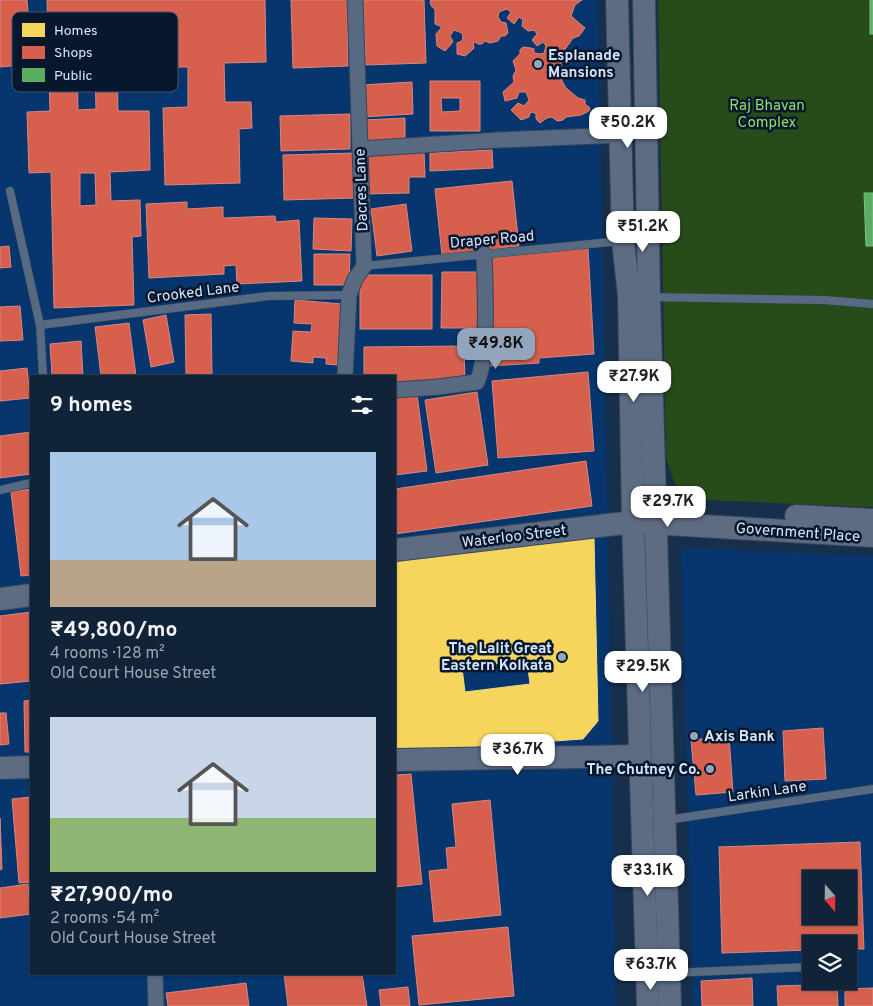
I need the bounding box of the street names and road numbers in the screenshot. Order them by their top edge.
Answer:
street label: Dacres Lane [352,148,373,232]
street label: Draper Road [449,227,535,254]
street label: Crooked Lane [146,278,241,309]
street label: Government Place [735,520,861,547]
street label: Waterloo Street [461,522,568,553]
street label: Larkin Lane [727,778,808,807]

